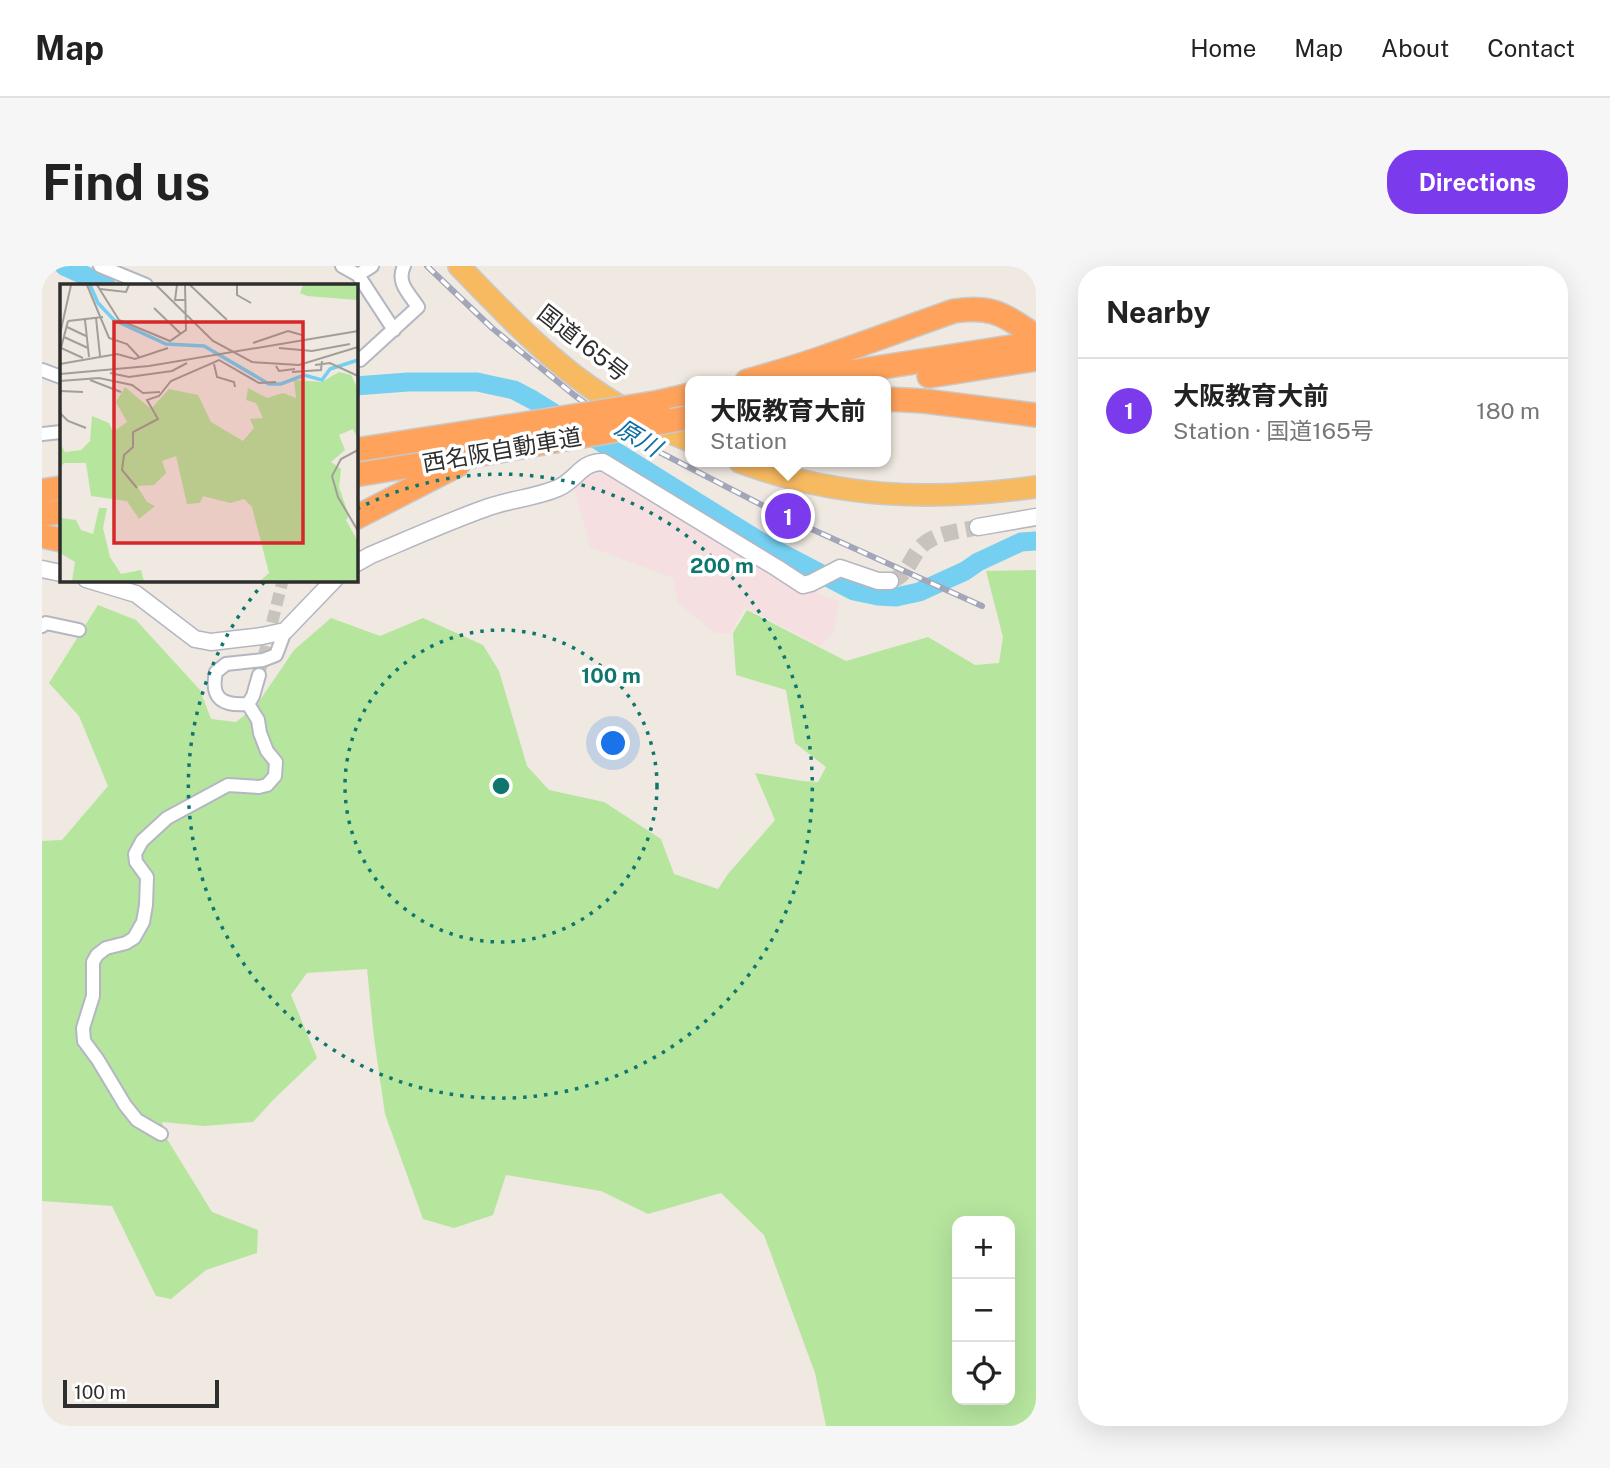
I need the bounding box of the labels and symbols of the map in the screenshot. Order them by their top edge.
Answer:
inset map [60,284,357,581]
street label: 国道165号 [533,299,634,386]
water label: 原川 [611,413,669,463]
street label: 西名阪自動車道 [420,422,584,477]
pin: 1 [765,490,811,542]
text: 200 m [690,553,754,578]
text: 100 m [581,663,641,688]
your location [596,726,630,760]
centre of rings [489,774,513,798]
scale bar [63,1377,219,1409]

